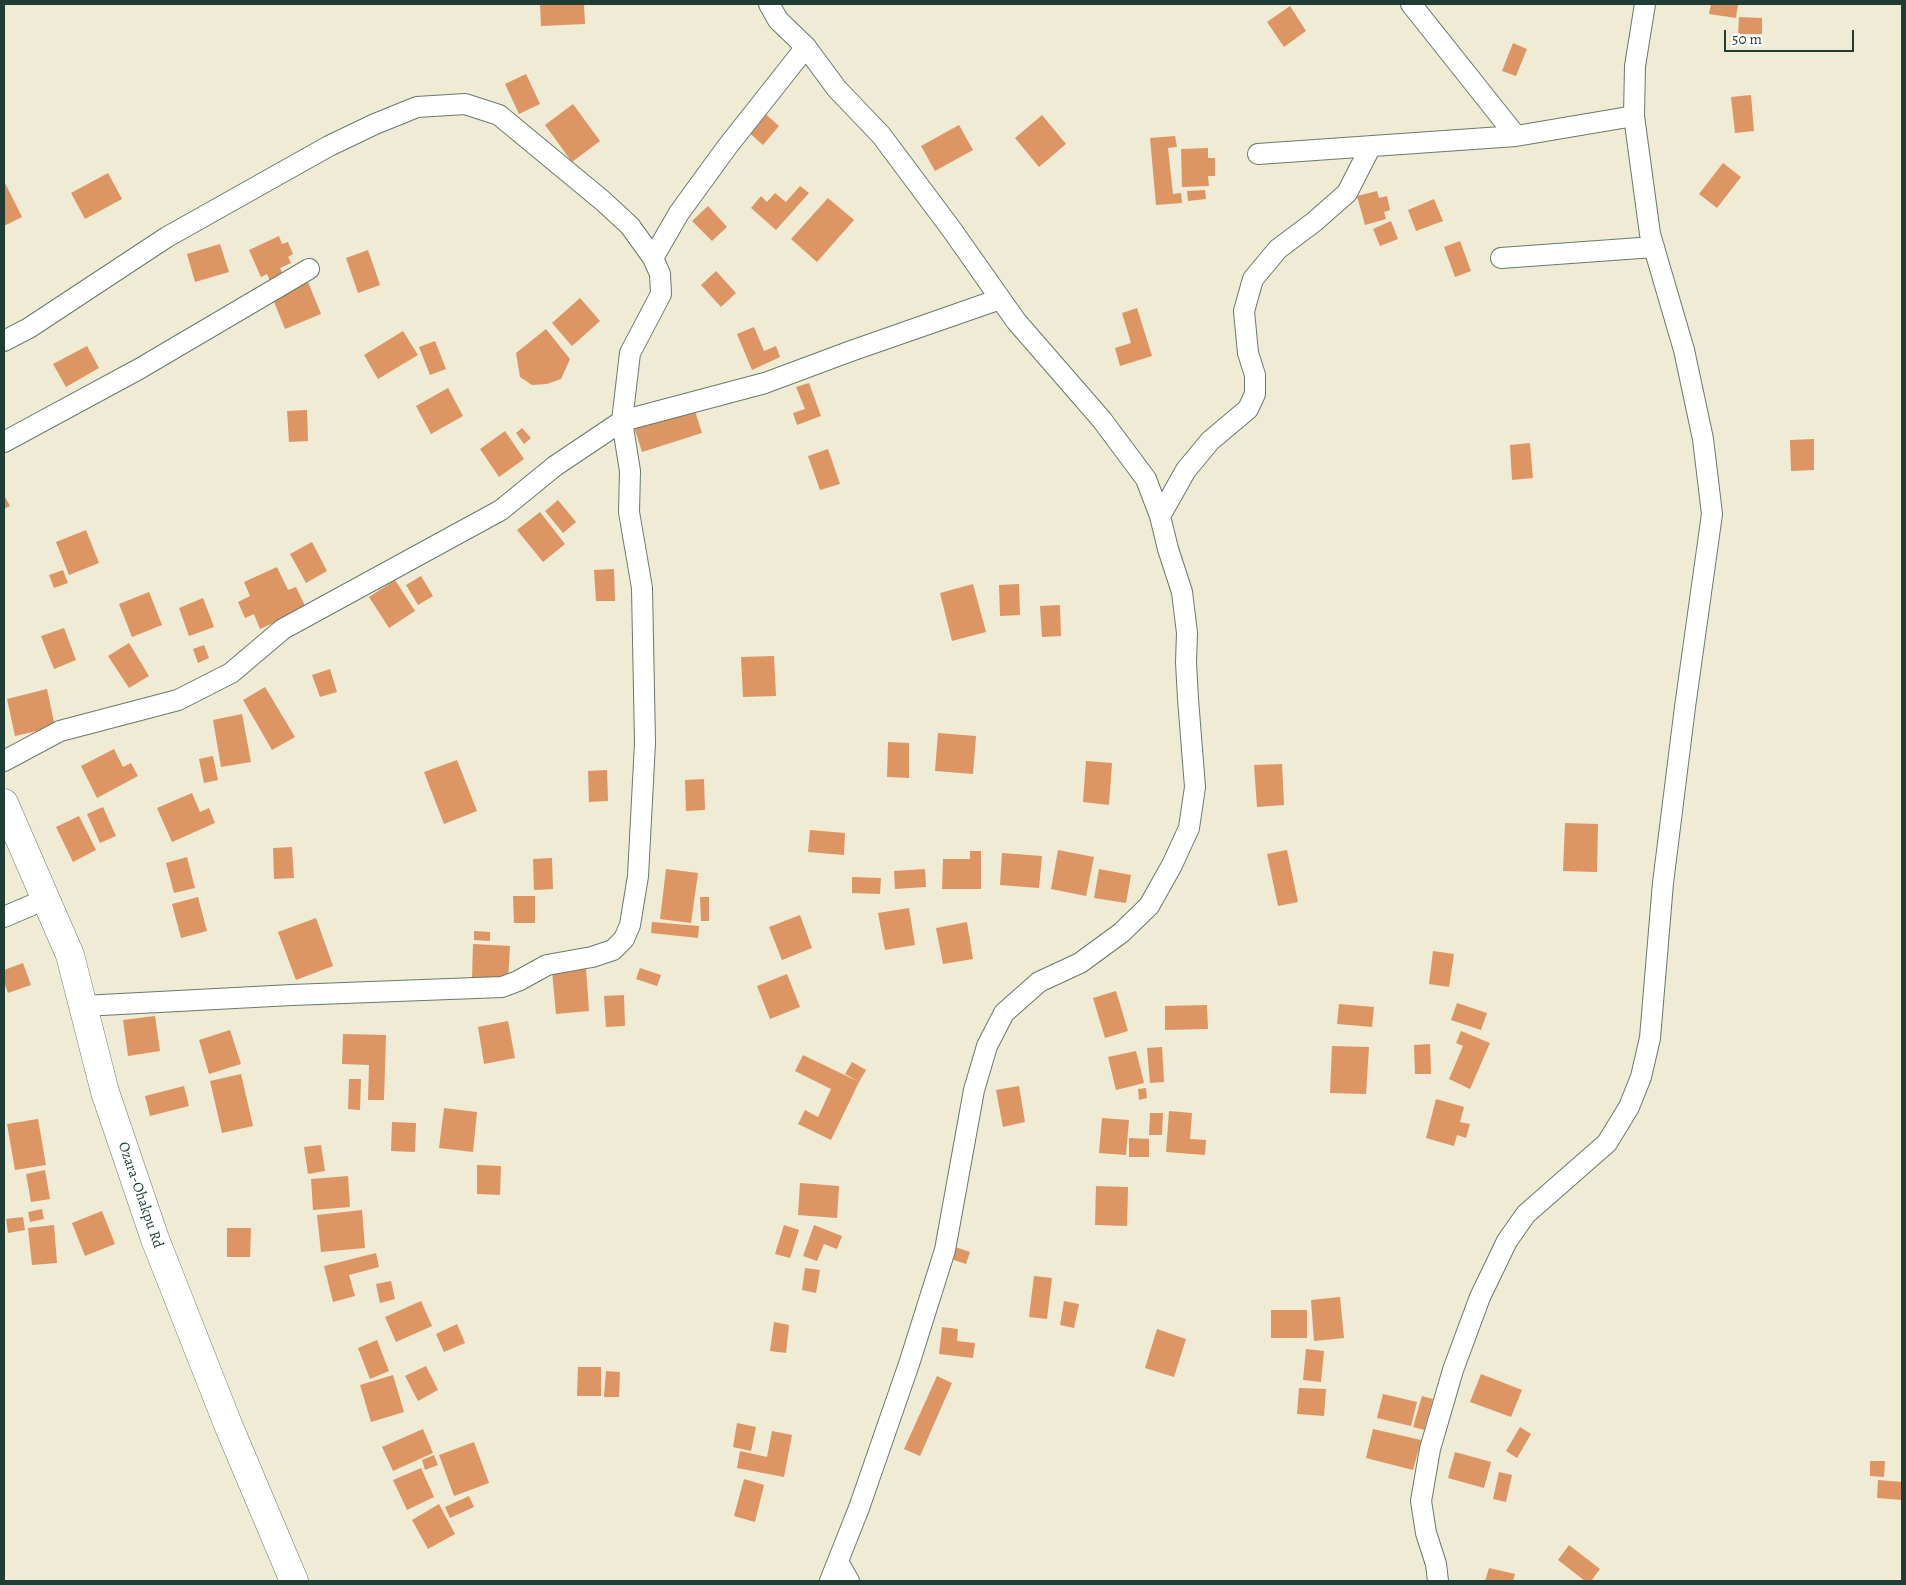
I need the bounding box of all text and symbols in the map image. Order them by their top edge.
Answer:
scale bar [1726,20,1856,52]
text: 50 m [1732,29,1762,49]
street label: Ozara-Ohakpu Rd [113,1140,167,1250]

